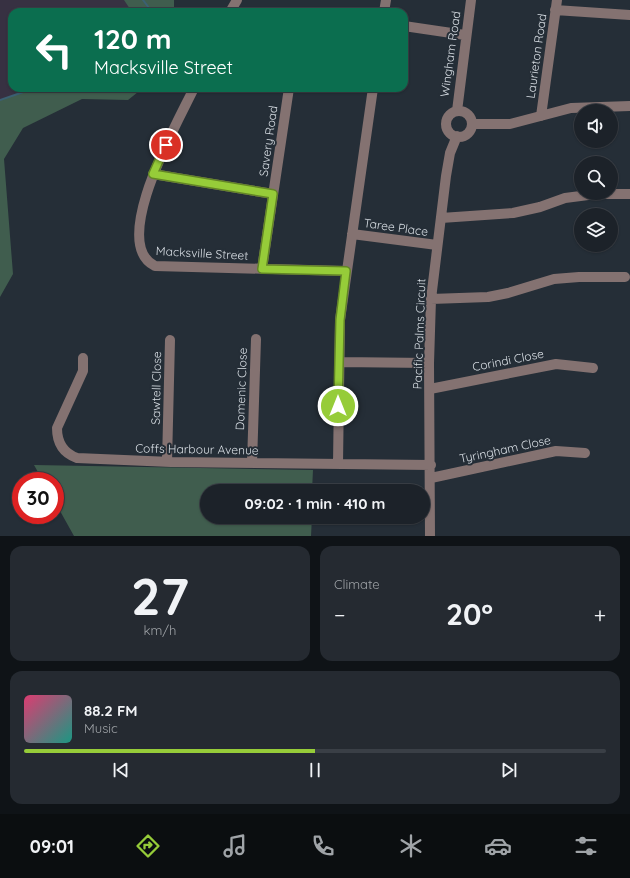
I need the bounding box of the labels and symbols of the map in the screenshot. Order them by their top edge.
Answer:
street label: Wingham Road [437,10,463,98]
street label: Laurieton Road [523,13,549,99]
street label: Savery Road [256,105,280,177]
pin [149,128,183,162]
street label: Taree Place [363,215,429,239]
street label: Macksville Street [155,243,249,263]
street label: Pacific Palms Circuit [410,278,428,390]
street label: Corindi Close [471,346,545,374]
street label: Domenic Close [232,347,250,431]
street label: Sawtell Close [148,351,164,425]
position arrow [317,385,359,427]
street label: Tyringham Close [458,432,552,466]
street label: Coffs Harbour Avenue [135,440,259,458]
speed limit sign: 30 [12,472,64,524]

